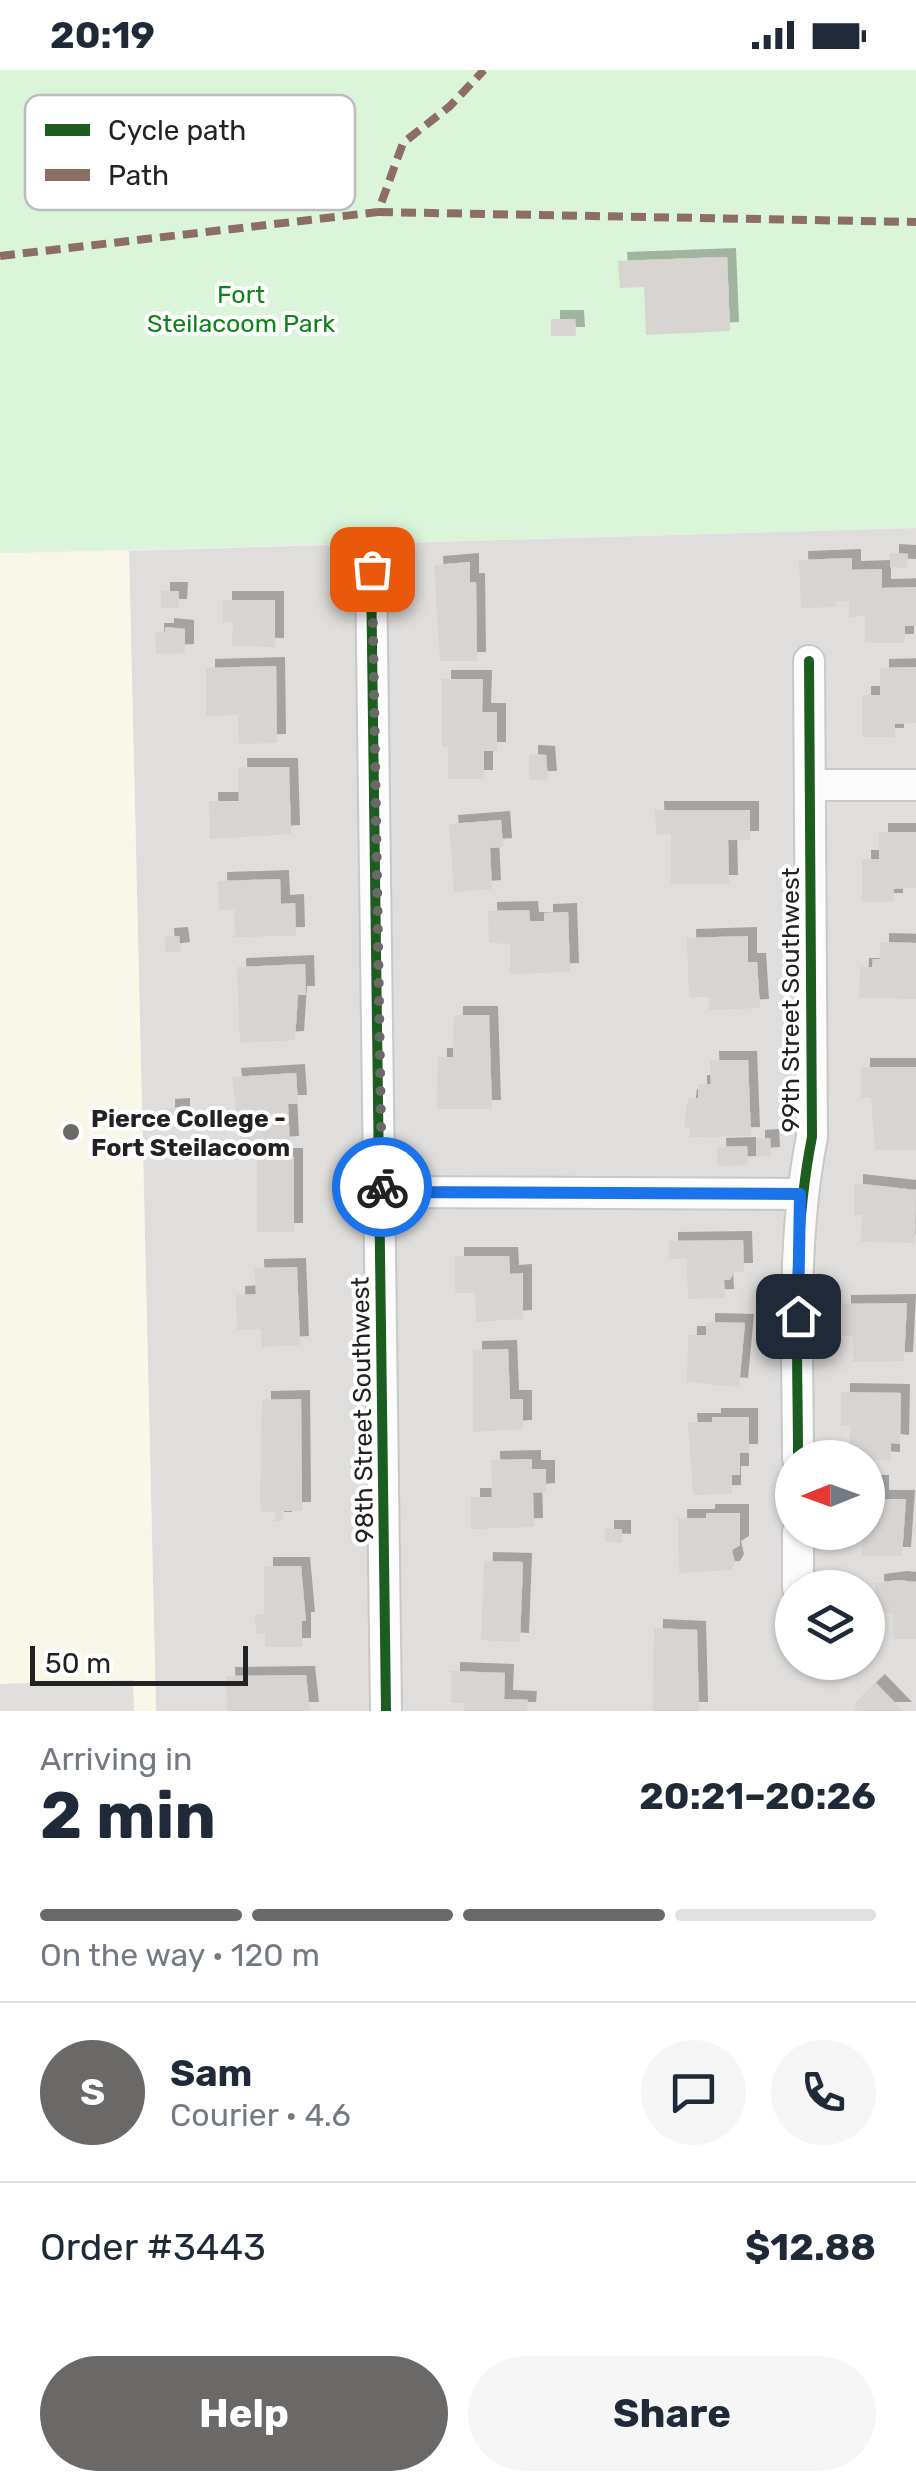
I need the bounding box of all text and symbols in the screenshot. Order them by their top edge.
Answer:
text: 20:19 [50,12,155,58]
legend [25,95,355,210]
text: Cycle path [108,114,246,147]
text: Path [108,159,169,192]
park label: Fort Steilacoom Park [147,280,335,338]
pin [330,527,415,612]
icon: bag [345,542,400,597]
street label: 99th Street Southwest [776,867,805,1133]
place label: Pierce College - Fort Steilacoom [91,1104,290,1162]
marker: Pierce College - Fort Steilacoom [60,1121,82,1143]
courier [332,1137,432,1237]
icon: bike [355,1160,410,1215]
pin [756,1274,841,1359]
street label: 98th Street Southwest [346,1276,379,1543]
icon: home [771,1289,826,1344]
north arrow [775,1440,885,1550]
map controls [775,1440,885,1680]
button: layers [775,1570,885,1680]
scale bar [30,1641,248,1686]
text: 50 m [45,1647,111,1680]
text: Arriving in [40,1740,192,1778]
text: 20:21–20:26 [639,1773,876,1819]
text: 2 min [40,1777,216,1854]
text: On the way · 120 m [40,1936,320,1974]
button: chat [641,2040,746,2145]
button: phone [771,2040,876,2145]
text: Sam [170,2050,252,2096]
text: S [80,2069,105,2115]
text: Courier · 4.6 [170,2096,351,2134]
text: Order #3443 [40,2224,266,2270]
text: $12.88 [745,2224,876,2270]
button: Help [40,2356,448,2471]
button: Share [468,2356,876,2471]

